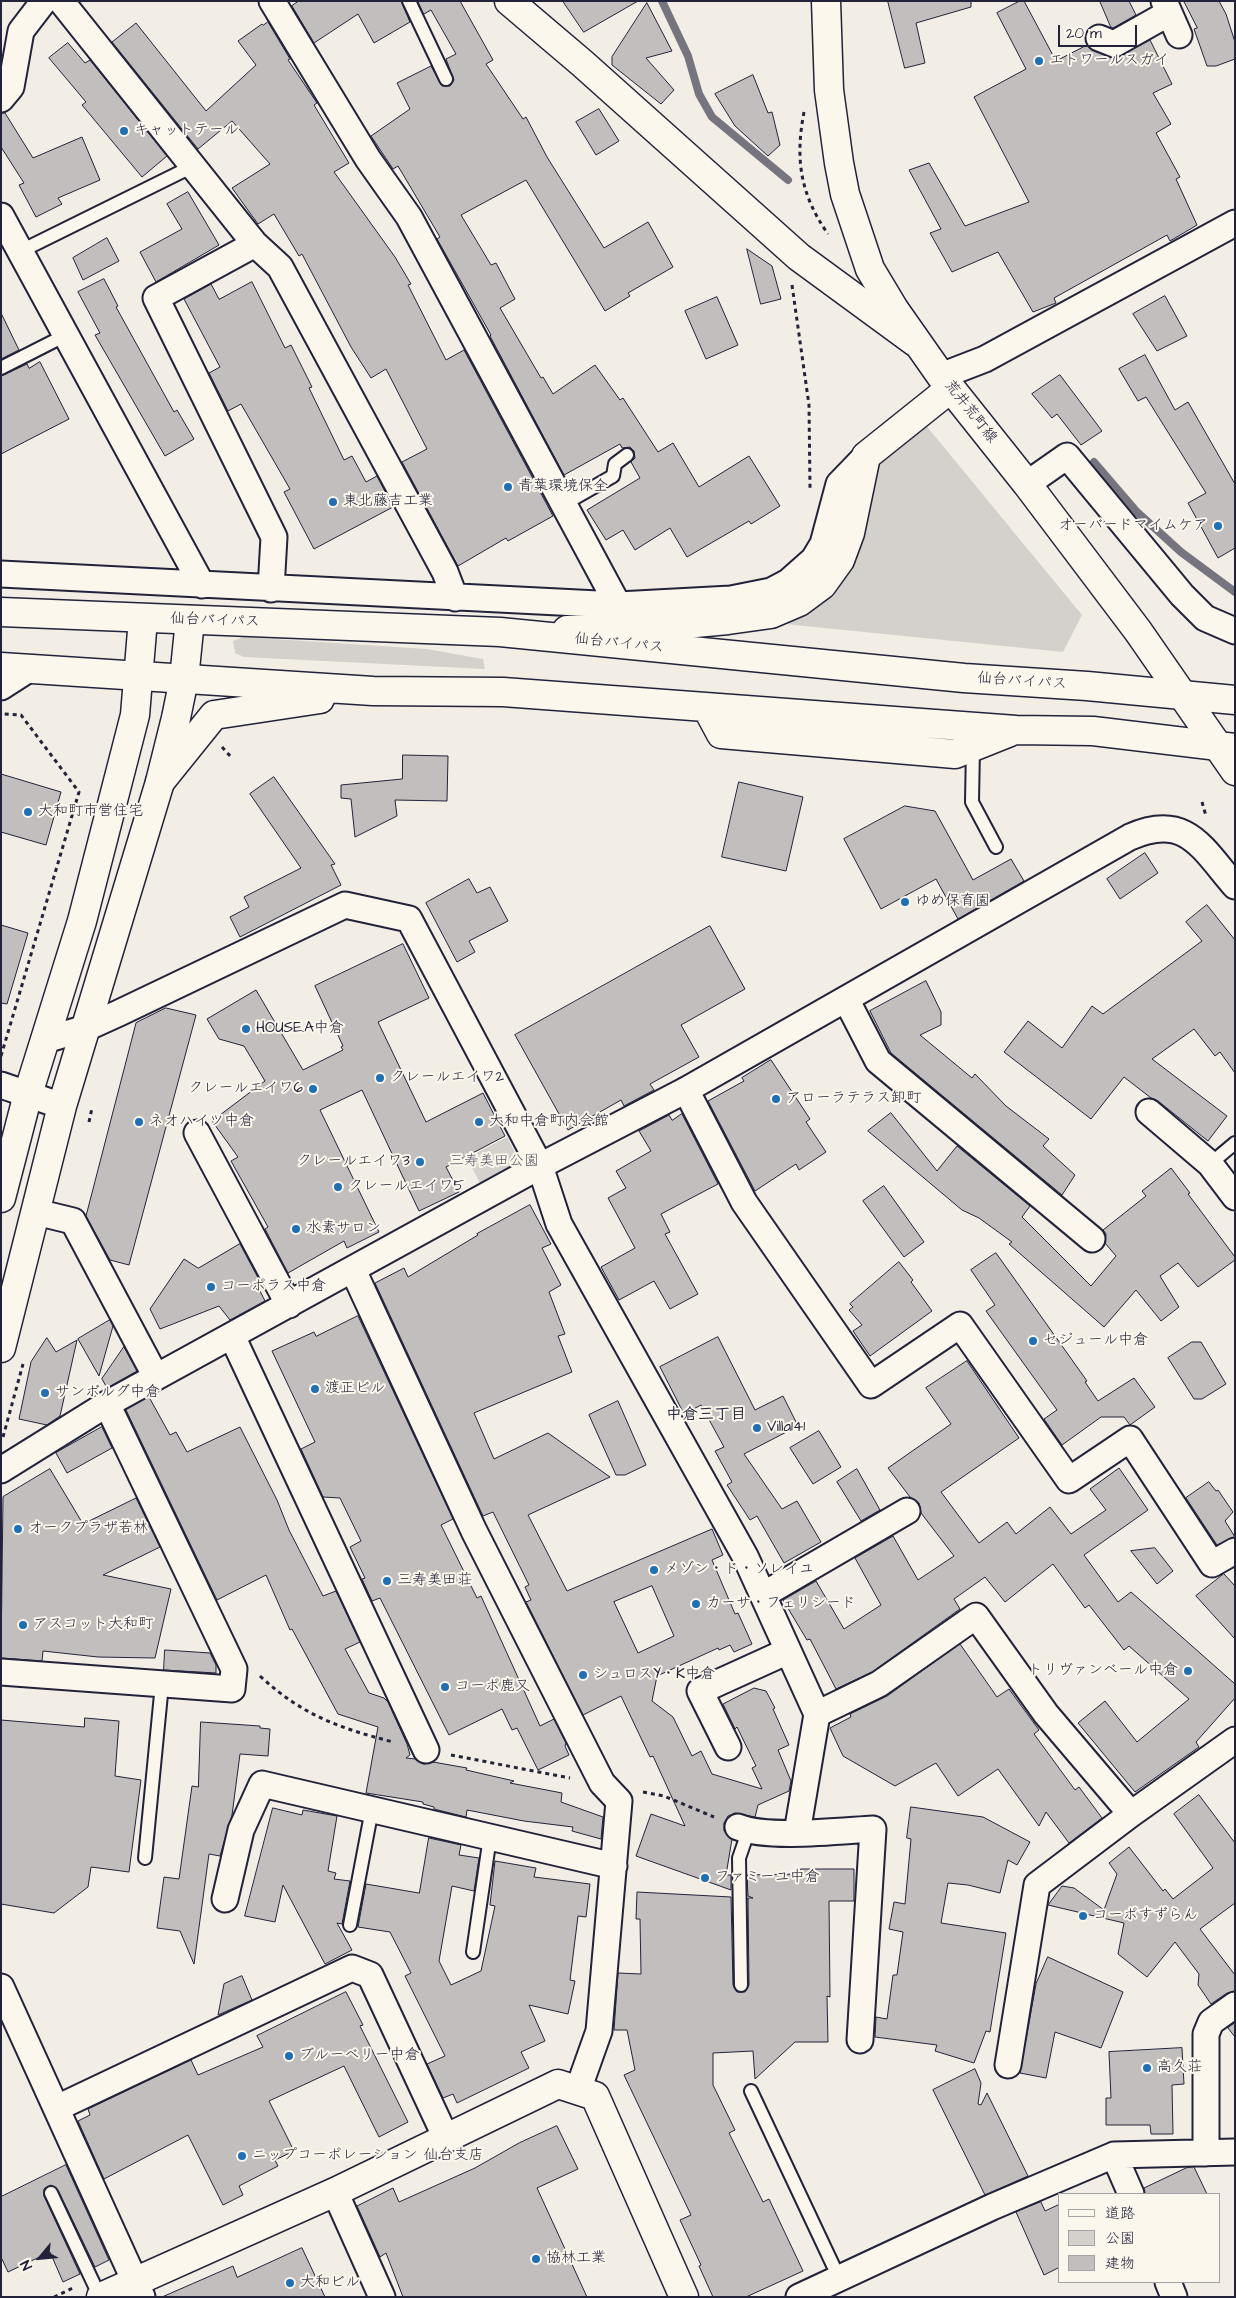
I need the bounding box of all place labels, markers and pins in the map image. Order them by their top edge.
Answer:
place label: エトワールスガイ [1049,52,1169,70]
marker: エトワールスガイ [1033,55,1045,67]
place label: キャットテール [134,122,239,140]
marker: キャットテール [118,125,130,137]
place label: 青葉環境保全 [518,478,608,496]
marker: 青葉環境保全 [502,481,514,493]
place label: 東北藤吉工業 [343,493,433,511]
marker: 東北藤吉工業 [327,496,339,508]
place label: オーバードマイムケア [1058,517,1208,535]
marker: オーバードマイムケア [1212,520,1224,532]
place label: 大和町市営住宅 [38,803,143,821]
marker: 大和町市営住宅 [22,806,34,818]
place label: ゆめ保育園 [915,893,990,911]
marker: ゆめ保育園 [899,896,911,908]
place label: HOUSE.A中倉 [256,1020,344,1038]
marker: HOUSE.A中倉 [240,1023,252,1035]
place label: クレールエイワ2 [390,1069,504,1087]
marker: クレールエイワ2 [374,1072,386,1084]
place label: クレールエイワ6 [188,1080,303,1098]
marker: クレールエイワ6 [307,1083,319,1095]
place label: アローラテラス卸町 [786,1090,921,1108]
marker: アローラテラス卸町 [770,1093,782,1105]
place label: ネオハイツ中倉 [149,1113,254,1131]
place label: 大和中倉町内会館 [489,1113,609,1131]
marker: ネオハイツ中倉 [133,1116,145,1128]
marker: 大和中倉町内会館 [473,1116,485,1128]
place label: クレールエイワ3 [297,1153,410,1171]
marker: クレールエイワ3 [414,1156,426,1168]
place label: クレールエイワ5 [348,1178,464,1196]
marker: クレールエイワ5 [332,1181,344,1193]
place label: 水素サロン [306,1220,381,1238]
marker: 水素サロン [290,1223,302,1235]
place label: コーポラス中倉 [221,1278,326,1296]
marker: コーポラス中倉 [205,1281,217,1293]
place label: セジュール中倉 [1043,1332,1148,1350]
marker: セジュール中倉 [1027,1335,1039,1347]
place label: 渡正ビル [325,1380,385,1398]
marker: 渡正ビル [309,1383,321,1395]
place label: サンボルグ中倉 [55,1384,160,1402]
marker: サンボルグ中倉 [39,1387,51,1399]
place label: Villa141 [767,1419,805,1437]
marker: Villa141 [751,1422,763,1434]
place label: オークプラザ若林 [28,1520,148,1538]
marker: オークプラザ若林 [12,1523,24,1535]
place label: メゾン・ド・ソレイユ [664,1561,814,1579]
marker: メゾン・ド・ソレイユ [648,1564,660,1576]
place label: 三寿美田荘 [397,1572,472,1590]
marker: 三寿美田荘 [381,1575,393,1587]
place label: カーサ・フェリシード [706,1595,856,1613]
marker: カーサ・フェリシード [690,1598,702,1610]
place label: アスコット大和町 [33,1616,153,1634]
marker: アスコット大和町 [17,1619,29,1631]
place label: トリヴァンベール中倉 [1028,1662,1178,1680]
marker: トリヴァンベール中倉 [1182,1665,1194,1677]
place label: シュロスY・K中倉 [593,1666,715,1684]
marker: シュロスY・K中倉 [577,1669,589,1681]
place label: コーポ鹿又 [455,1678,530,1696]
marker: コーポ鹿又 [439,1681,451,1693]
place label: ファミーユ中倉 [715,1869,820,1887]
marker: ファミーユ中倉 [699,1872,711,1884]
place label: コーポすずらん [1093,1907,1198,1925]
marker: コーポすずらん [1077,1910,1089,1922]
place label: ブルーベリー中倉 [299,2047,420,2065]
marker: ブルーベリー中倉 [283,2050,295,2062]
place label: 高久荘 [1157,2059,1202,2077]
marker: 高久荘 [1141,2062,1153,2074]
place label: ニップコーポレーション 仙台支店 [252,2147,484,2165]
marker: ニップコーポレーション 仙台支店 [236,2150,248,2162]
place label: 協林工業 [546,2250,606,2268]
marker: 協林工業 [530,2253,542,2265]
place label: 大和ビル [300,2274,360,2292]
marker: 大和ビル [284,2277,296,2289]

